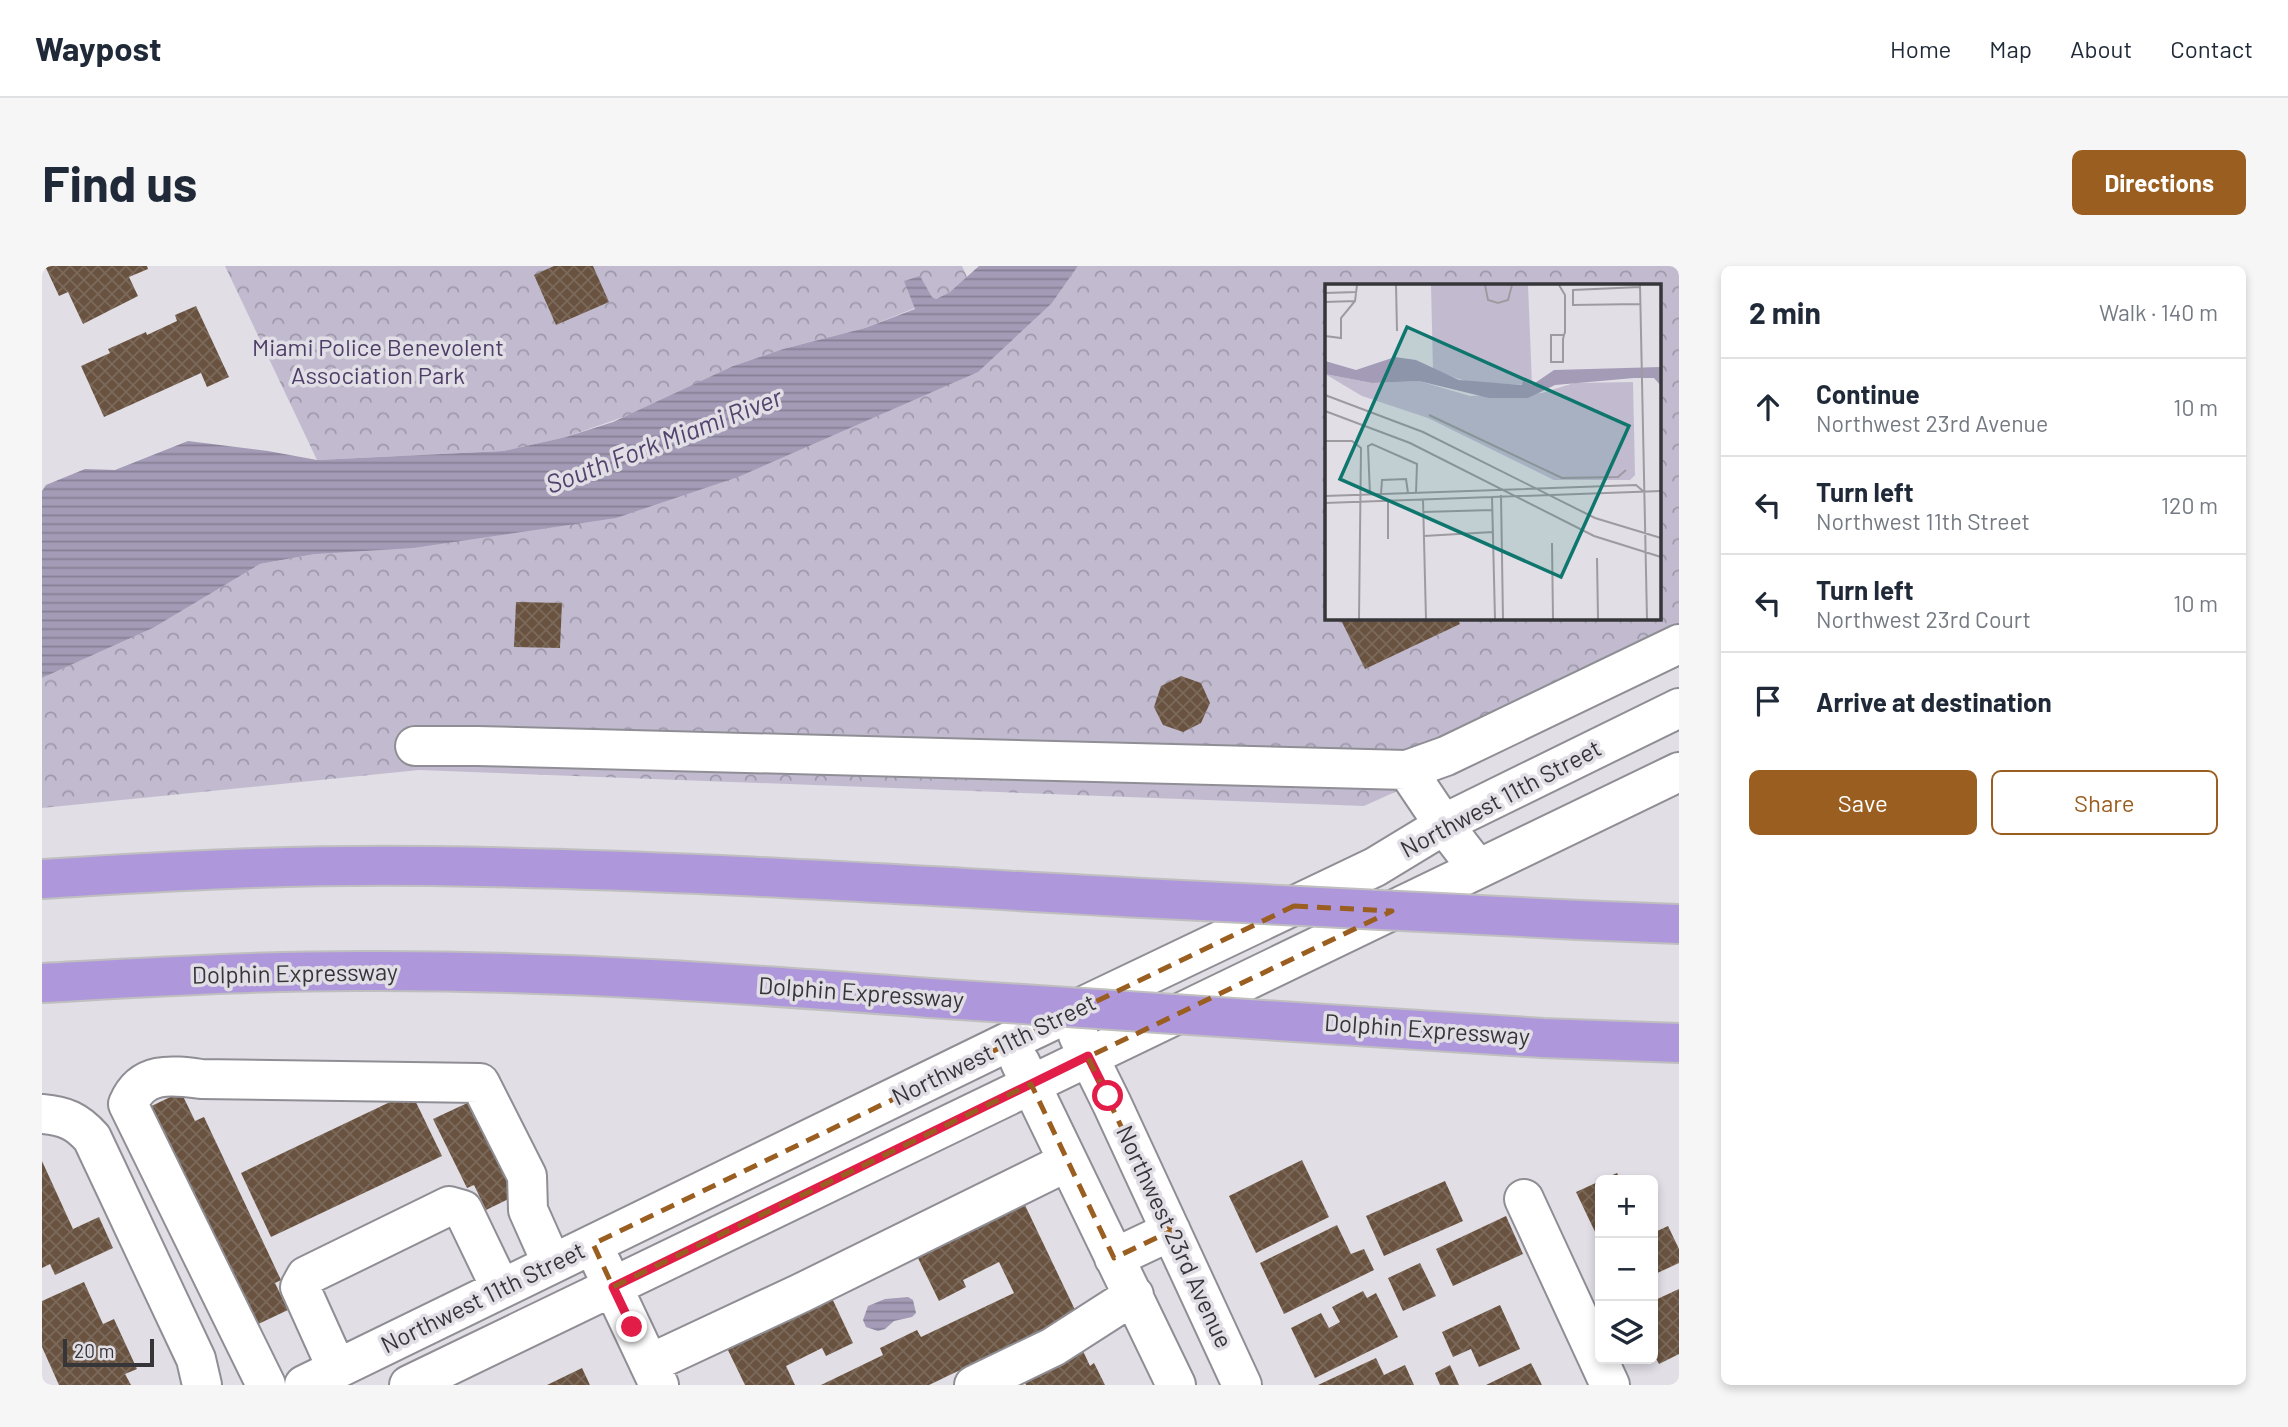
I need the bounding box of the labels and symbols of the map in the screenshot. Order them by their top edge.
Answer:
inset map [1325,284,1661,620]
park label: Miami Police Benevolent Association Park [252,332,504,389]
water label: South Fork Miami River [541,380,787,499]
street label: Northwest 11th Street [1395,732,1606,863]
street label: Dolphin Expressway [192,956,398,989]
street label: Dolphin Expressway [757,970,965,1013]
street label: Northwest 11th Street [887,987,1100,1111]
street label: Dolphin Expressway [1323,1007,1531,1050]
route start [1092,1080,1123,1111]
street label: Northwest 23rd Avenue [1111,1120,1240,1352]
street label: Northwest 11th Street [376,1235,589,1359]
route end [616,1311,647,1342]
scale bar [63,1336,154,1368]

